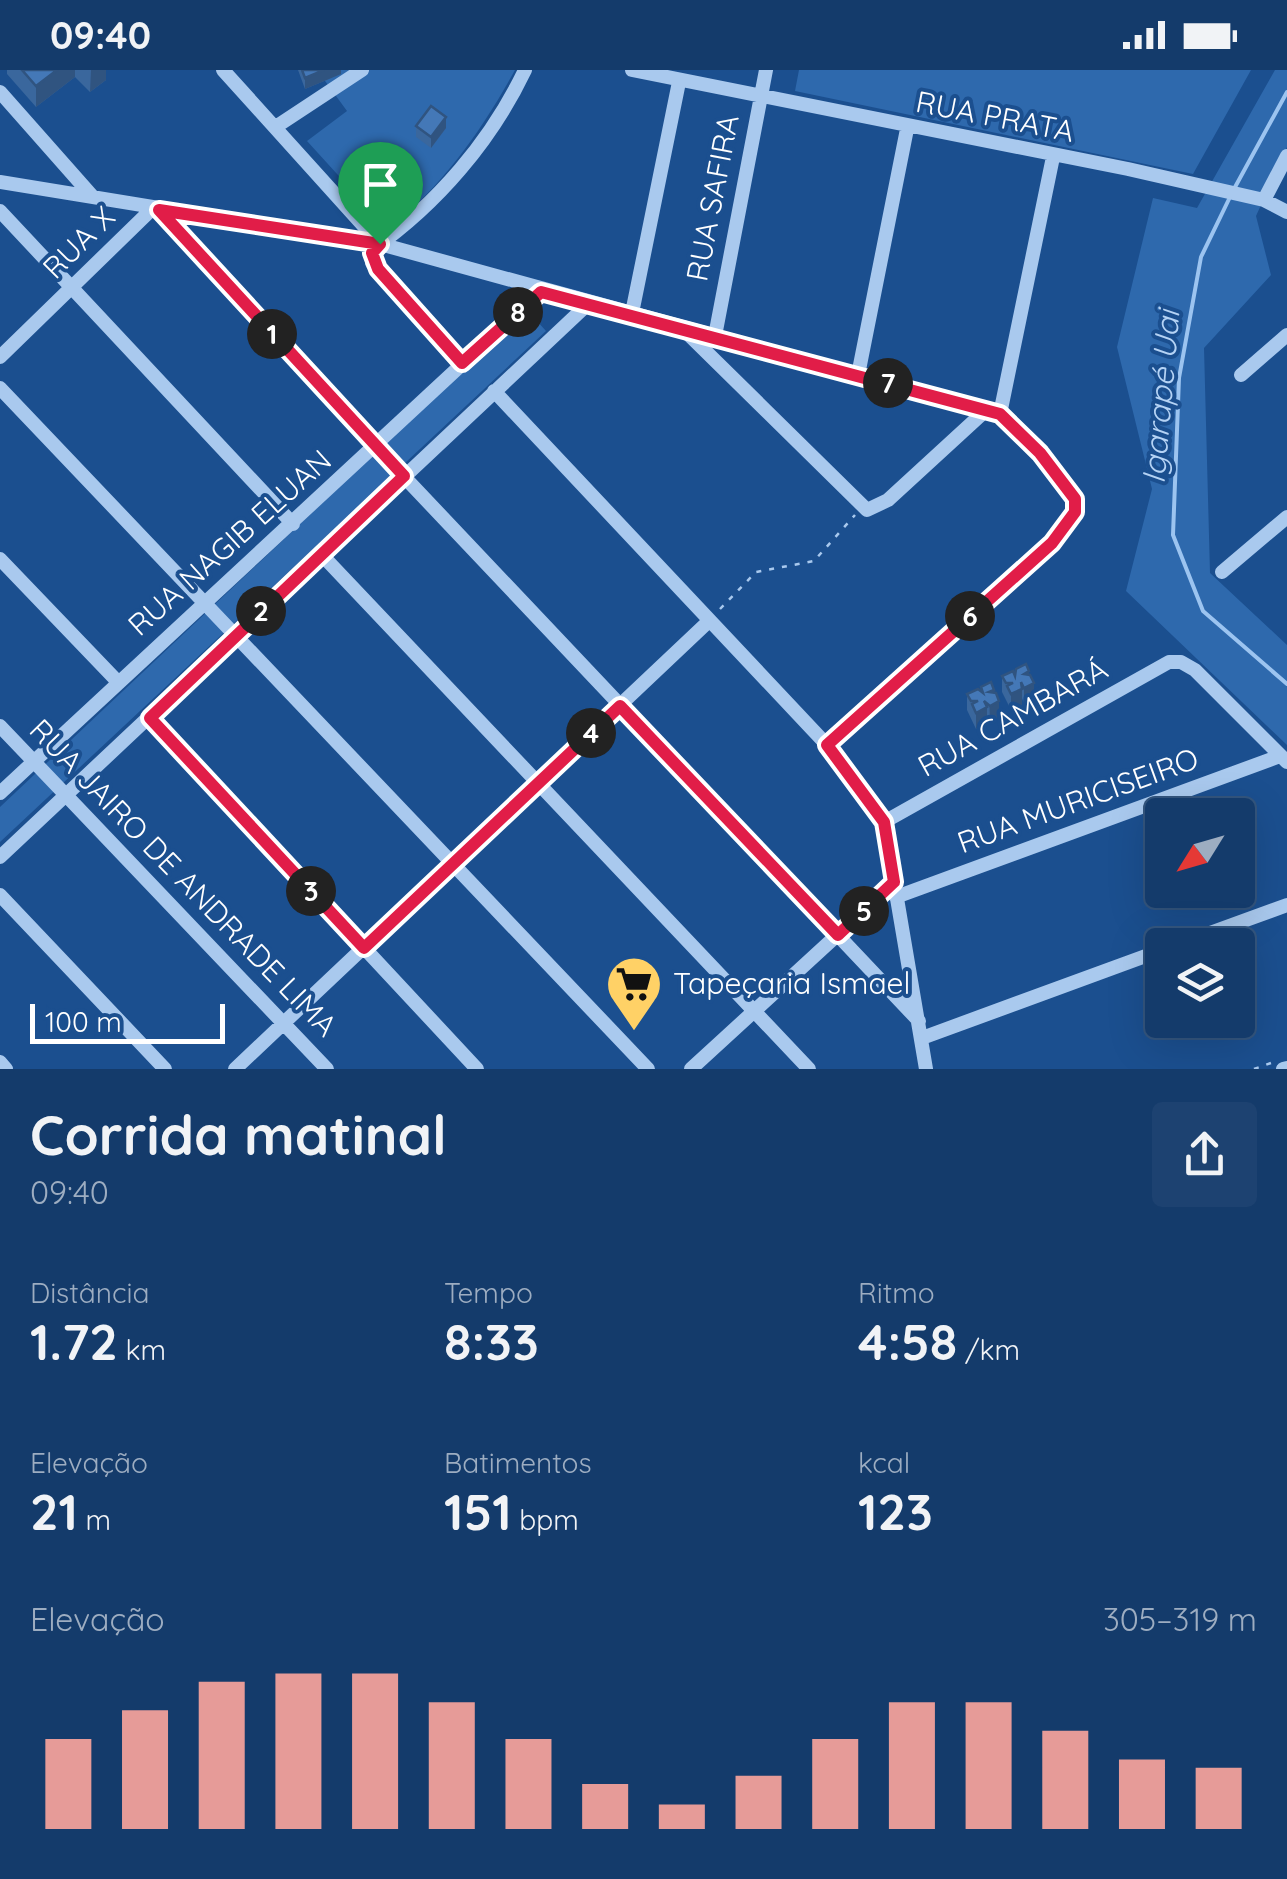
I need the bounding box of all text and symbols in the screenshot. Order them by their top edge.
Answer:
text: 09:40 [50,11,151,59]
street label: RUA PRATA [913,82,1078,150]
street label: RUA SAFIRA [677,111,747,284]
pin [338,142,423,245]
icon: arrive [353,157,408,212]
street label: RUA X [34,198,122,286]
pin: 8 [493,287,543,337]
text: 8 [510,294,526,329]
water label: Igarapé Uai [1133,305,1188,485]
pin: 1 [247,309,297,359]
text: 1 [267,316,277,351]
pin: 7 [863,358,913,408]
text: 7 [880,365,896,400]
street label: RUA NAGIB ELUAN [120,441,339,644]
pin: 2 [236,586,286,636]
pin: 6 [945,591,995,641]
text: 2 [253,593,269,628]
text: 6 [962,598,978,633]
street label: RUA CAMBARÁ [911,649,1114,785]
pin: 4 [566,708,616,758]
street label: RUA JAIRO DE ANDRADE LIMA [22,711,346,1044]
text: 4 [583,715,599,750]
street label: RUA MURICISEIRO [952,739,1203,861]
north arrow [1145,798,1255,908]
map controls [1145,798,1255,1038]
pin: 3 [286,866,336,916]
text: 3 [303,873,319,908]
pin: 5 [839,886,889,936]
text: 5 [856,893,872,928]
button: layers [1145,928,1255,1038]
supermarket icon: Tapeçaria Ismael [604,954,664,1033]
place label: Tapeçaria Ismael [673,964,910,1002]
scale bar [30,999,225,1044]
text: 100 m [45,1004,122,1039]
text: Corrida matinal [30,1100,447,1169]
button: share [1152,1102,1257,1207]
text: 09:40 [30,1172,109,1212]
text: Distância [30,1275,149,1310]
text: Tempo [444,1275,533,1310]
text: Ritmo [858,1275,935,1310]
text: 1.72 [30,1310,118,1373]
text: 8:33 [444,1310,539,1373]
text: 4:58 [858,1310,957,1373]
text: km [118,1332,166,1367]
text: /km [957,1332,1020,1367]
text: Elevação [30,1445,148,1480]
text: Batimentos [444,1445,592,1480]
text: kcal [858,1445,910,1480]
text: 21 [30,1480,78,1543]
text: 151 [444,1480,512,1543]
text: 123 [858,1480,933,1543]
text: m [78,1502,111,1537]
text: bpm [512,1502,579,1537]
text: Elevação [30,1599,165,1639]
text: 305–319 m [1103,1599,1257,1639]

